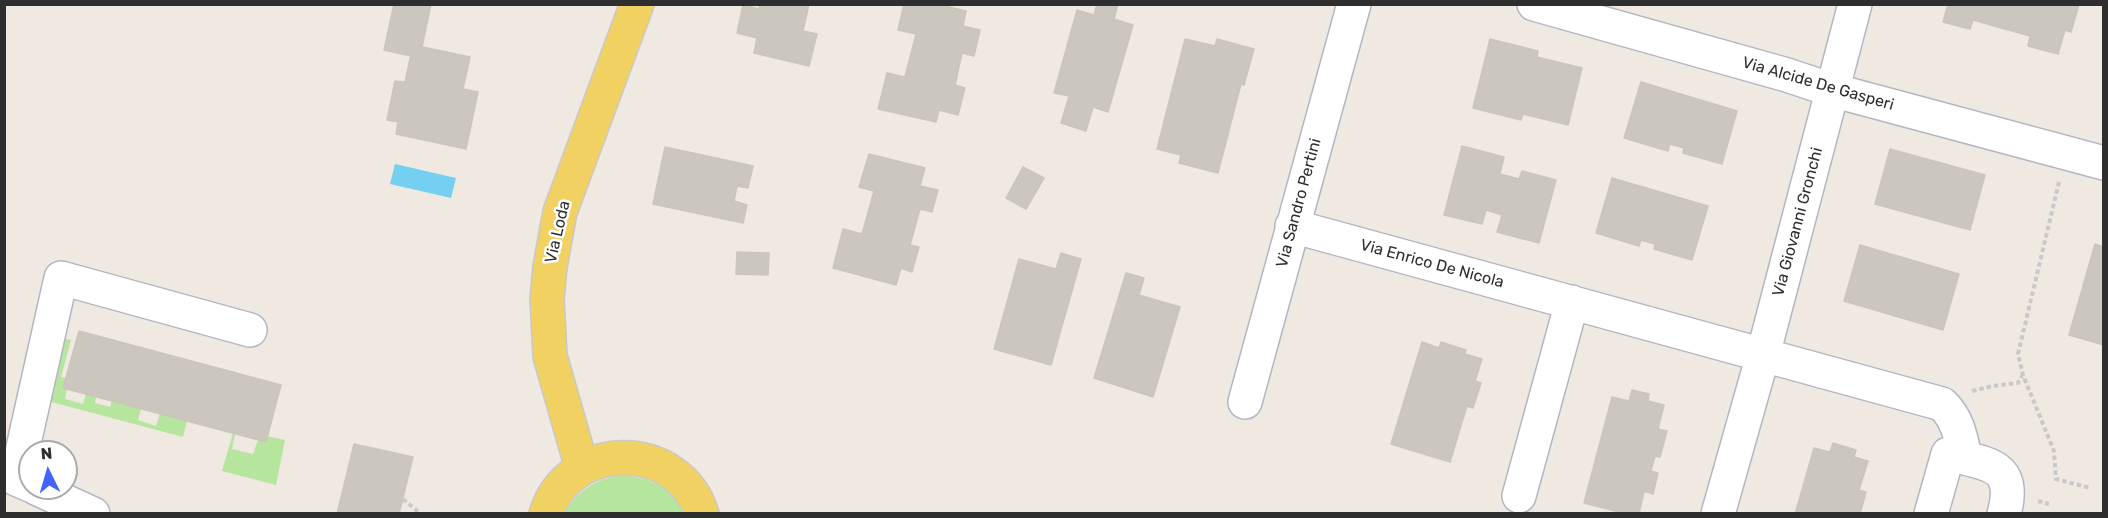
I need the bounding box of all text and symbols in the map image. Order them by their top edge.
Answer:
street label: Via Alcide De Gasperi [1740,53,1896,115]
street label: Via Sandro Pertini [1273,136,1325,270]
street label: Via Giovanni Gronchi [1769,145,1827,299]
street label: Via Loda [542,199,574,265]
street label: Via Enrico De Nicola [1358,236,1506,292]
north arrow [18,440,78,500]
text: N [40,444,53,464]

